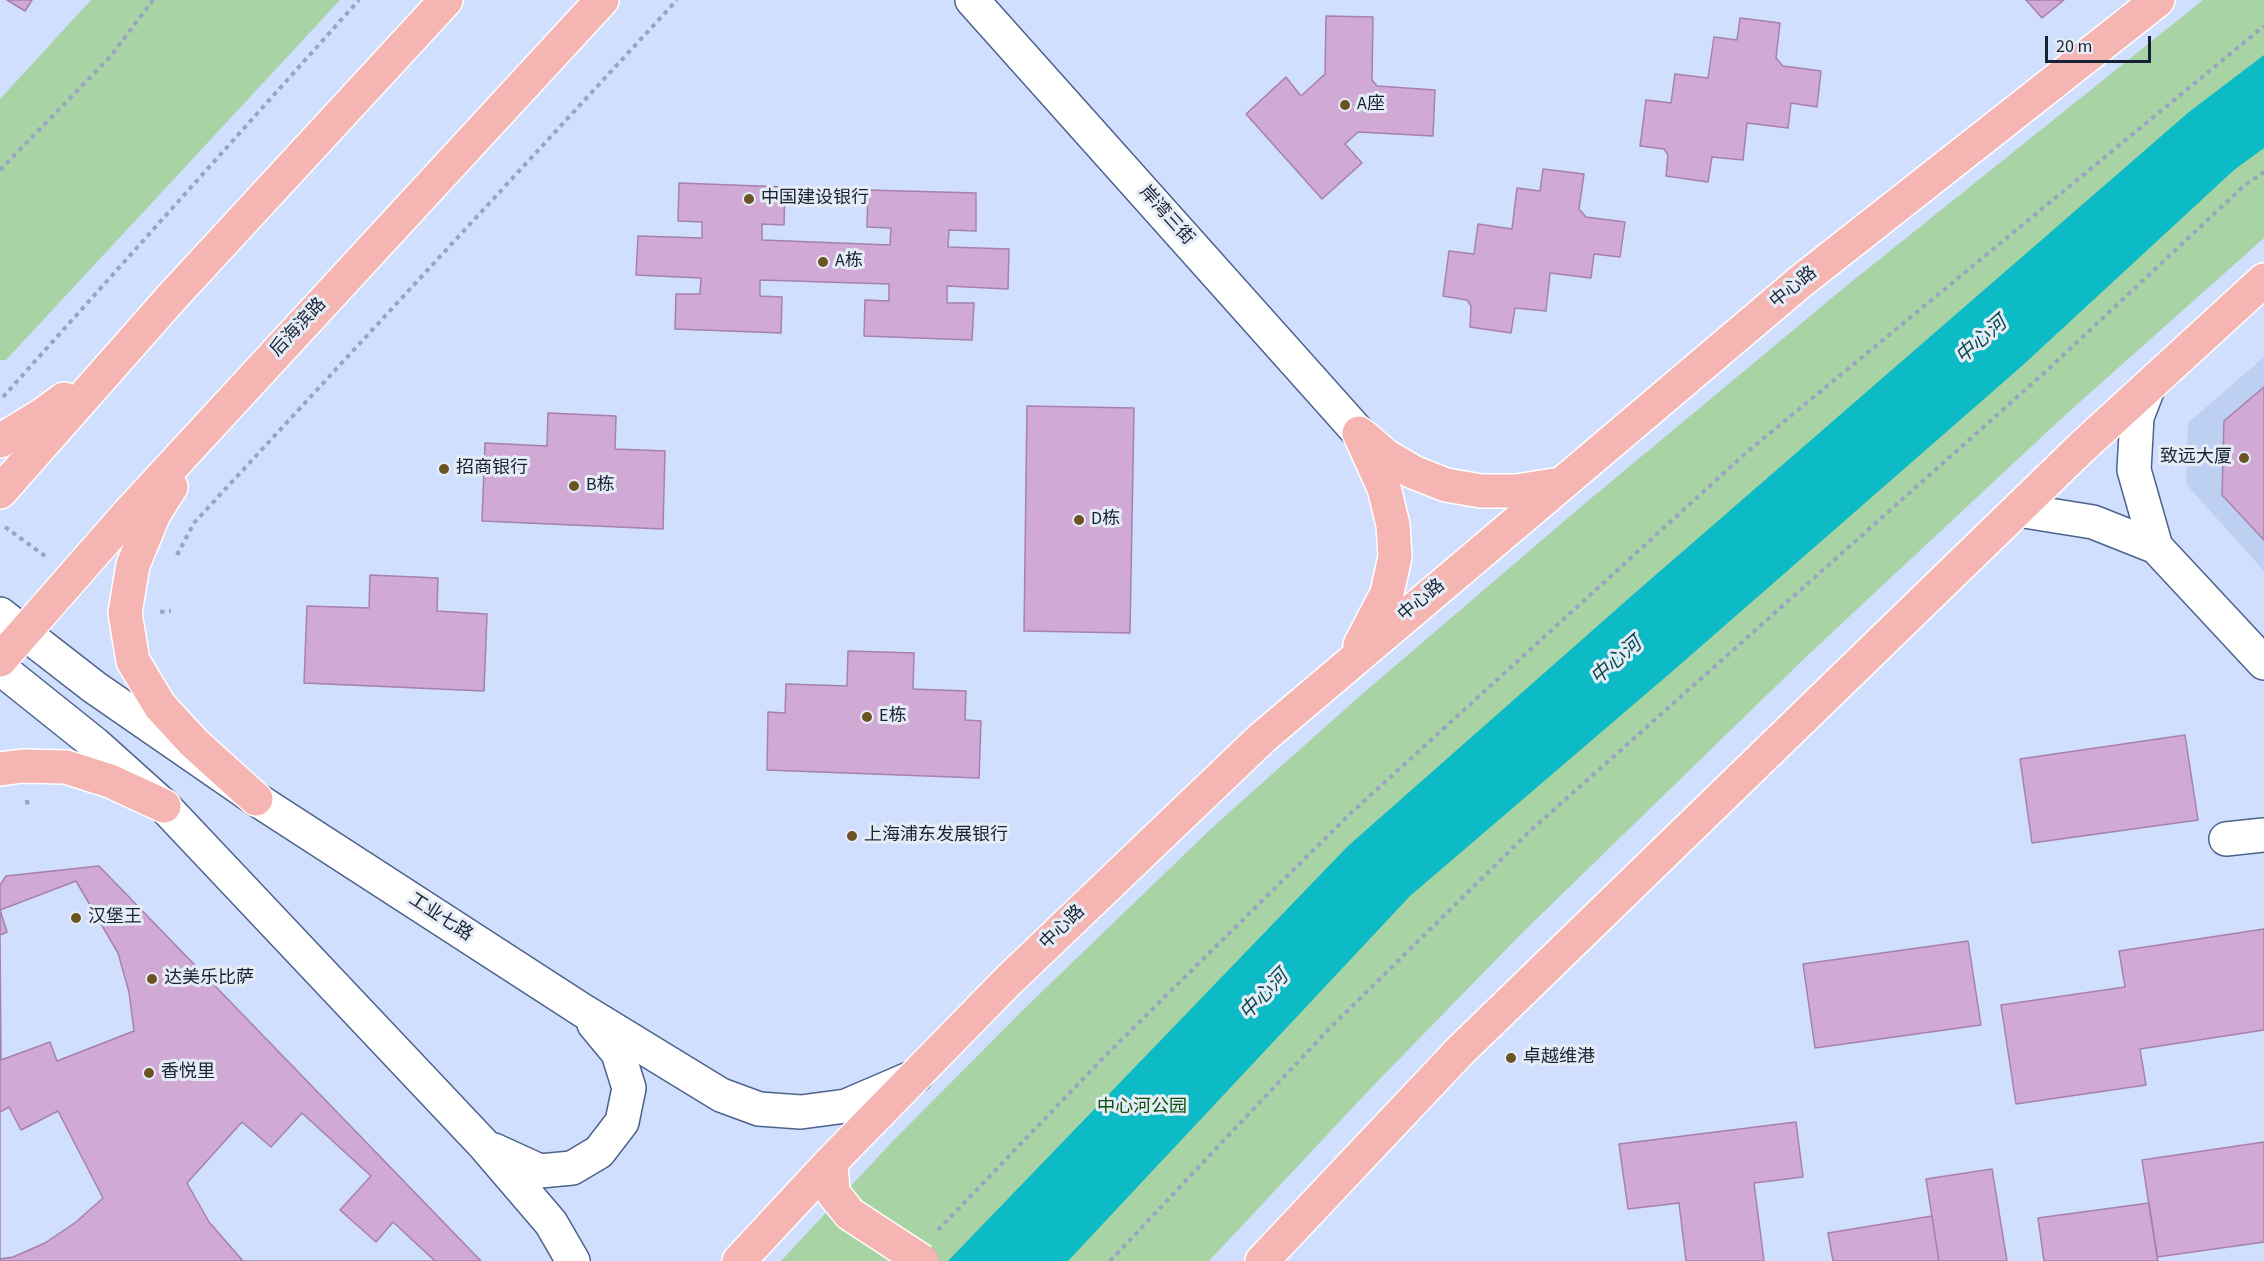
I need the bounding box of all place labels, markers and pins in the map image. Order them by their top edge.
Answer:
place label: A座 [1357,94,1385,116]
marker: A座 [1338,98,1352,112]
place label: 中国建设银行 [761,188,869,210]
marker: 中国建设银行 [742,192,756,206]
place label: A栋 [835,251,863,273]
marker: A栋 [816,255,830,269]
place label: 致远大厦 [2160,447,2232,469]
marker: 致远大厦 [2237,451,2251,465]
place label: 招商银行 [456,458,528,480]
marker: 招商银行 [437,462,451,476]
place label: B栋 [586,475,615,497]
marker: B栋 [567,479,581,493]
place label: D栋 [1091,509,1120,531]
marker: D栋 [1072,513,1086,527]
place label: E栋 [879,706,906,728]
marker: E栋 [860,710,874,724]
place label: 上海浦东发展银行 [864,825,1008,847]
marker: 上海浦东发展银行 [845,829,859,843]
place label: 汉堡王 [88,907,142,929]
marker: 汉堡王 [69,911,83,925]
place label: 达美乐比萨 [164,968,254,990]
marker: 达美乐比萨 [145,972,159,986]
place label: 卓越维港 [1523,1047,1595,1069]
marker: 卓越维港 [1504,1051,1518,1065]
place label: 香悦里 [161,1062,215,1084]
marker: 香悦里 [142,1066,156,1080]

